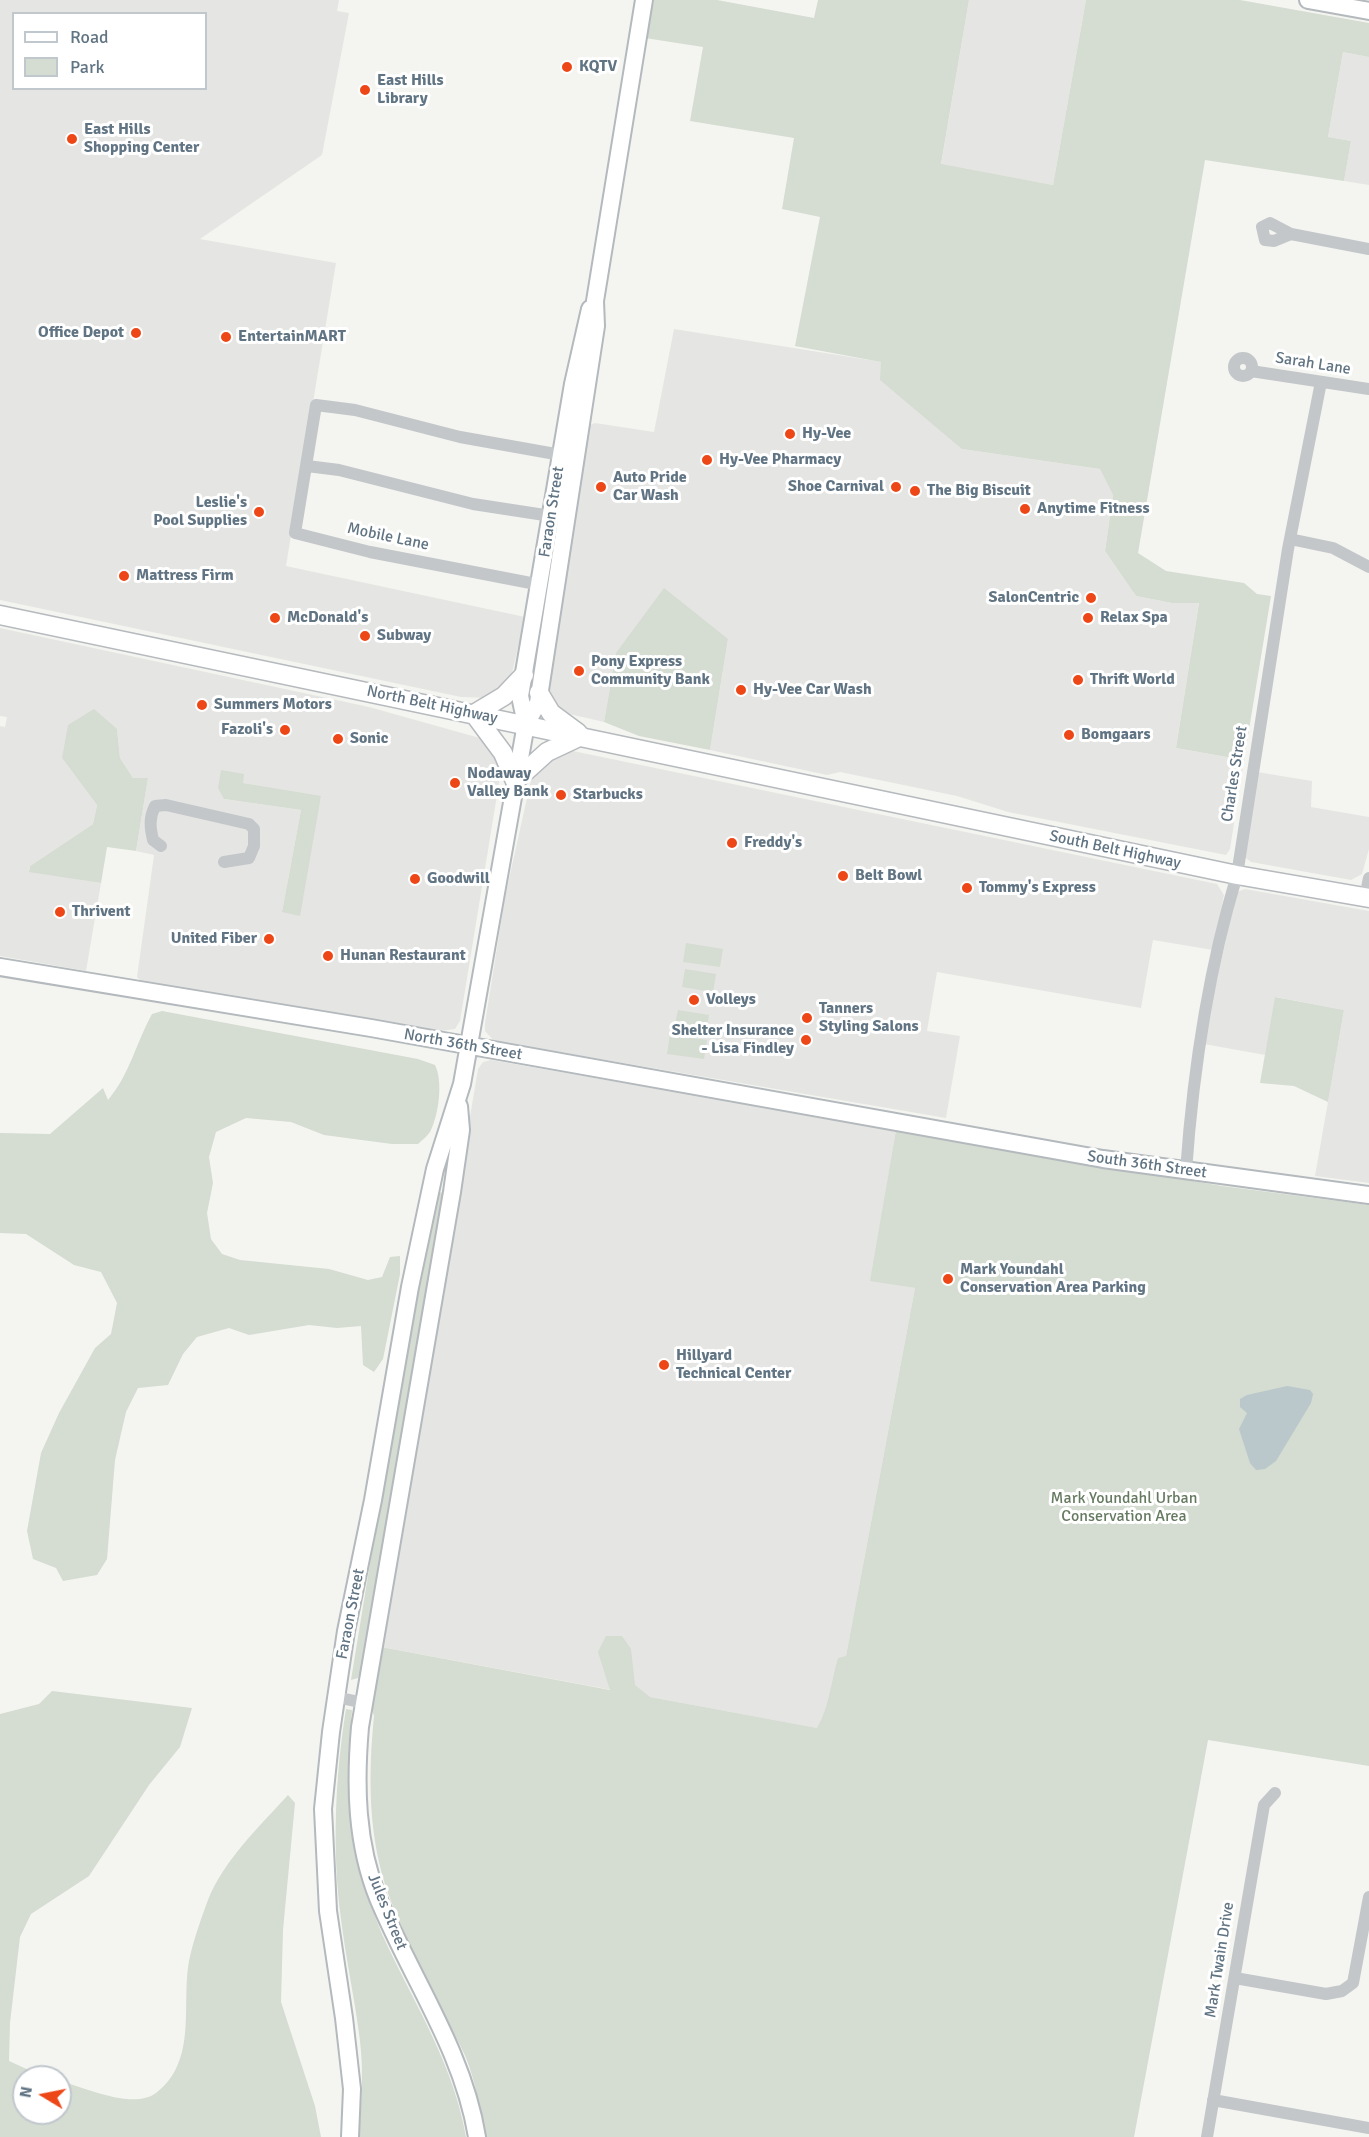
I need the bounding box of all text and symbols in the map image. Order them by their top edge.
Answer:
legend [12,12,207,90]
text: Road [70,26,109,48]
text: Park [70,56,105,78]
place label: KQTV [579,57,617,77]
marker: KQTV [560,60,574,74]
place label: East Hills Library [377,71,444,109]
marker: East Hills Library [358,83,372,97]
place label: East Hills Shopping Center [84,120,199,158]
marker: East Hills Shopping Center [65,132,79,146]
place label: Office Depot [38,323,124,343]
marker: Office Depot [129,326,143,340]
place label: EntertainMART [238,327,346,347]
marker: EntertainMART [219,330,233,344]
street label: Sarah Lane [1274,349,1352,379]
place label: Hy-Vee [802,424,851,444]
marker: Hy-Vee [783,427,797,441]
place label: Hy-Vee Pharmacy [719,450,841,470]
marker: Hy-Vee Pharmacy [700,453,714,467]
street label: Faraon Street [535,465,569,559]
place label: Auto Pride Car Wash [613,468,687,506]
place label: Shoe Carnival [788,477,884,497]
marker: Auto Pride Car Wash [594,480,608,494]
marker: Shoe Carnival [889,480,903,494]
place label: The Big Biscuit [927,481,1031,501]
marker: The Big Biscuit [908,484,922,498]
place label: Leslie's Pool Supplies [153,493,247,531]
place label: Anytime Fitness [1037,499,1149,519]
marker: Anytime Fitness [1018,502,1032,516]
marker: Leslie's Pool Supplies [252,505,266,519]
street label: Mobile Lane [345,519,431,555]
place label: Mattress Firm [136,566,234,586]
marker: Mattress Firm [117,569,131,583]
place label: SalonCentric [989,588,1079,608]
marker: SalonCentric [1084,591,1098,605]
place label: McDonald's [287,608,368,628]
place label: Relax Spa [1100,608,1168,628]
marker: McDonald's [268,611,282,625]
marker: Relax Spa [1081,611,1095,625]
place label: Subway [377,626,431,646]
marker: Subway [358,629,372,643]
place label: Pony Express Community Bank [591,652,710,690]
marker: Pony Express Community Bank [572,664,586,678]
place label: Thrift World [1090,670,1175,690]
marker: Thrift World [1071,673,1085,687]
place label: Hy-Vee Car Wash [753,680,872,700]
street label: North Belt Highway [365,682,499,728]
marker: Hy-Vee Car Wash [734,683,748,697]
place label: Summers Motors [214,695,332,715]
marker: Summers Motors [195,698,209,712]
place label: Fazoli's [221,720,273,740]
marker: Fazoli's [278,723,292,737]
place label: Bomgaars [1081,725,1151,745]
street label: Charles Street [1218,725,1252,823]
marker: Bomgaars [1062,728,1076,742]
place label: Sonic [350,729,388,749]
marker: Sonic [331,732,345,746]
place label: Nodaway Valley Bank [467,764,548,802]
marker: Nodaway Valley Bank [448,776,462,790]
place label: Starbucks [573,785,643,805]
marker: Starbucks [554,788,568,802]
street label: South Belt Highway [1048,827,1182,873]
place label: Freddy's [744,833,802,853]
marker: Freddy's [725,836,739,850]
place label: Belt Bowl [855,866,922,886]
place label: Goodwill [427,869,490,889]
marker: Belt Bowl [836,869,850,883]
marker: Goodwill [408,872,422,886]
place label: Tommy's Express [979,878,1096,898]
marker: Tommy's Express [960,881,974,895]
place label: Thrivent [72,902,130,922]
marker: Thrivent [53,905,67,919]
place label: United Fiber [171,929,257,949]
marker: United Fiber [262,932,276,946]
place label: Hunan Restaurant [340,946,466,966]
marker: Hunan Restaurant [321,949,335,963]
place label: Volleys [706,990,756,1010]
marker: Volleys [687,993,701,1007]
place label: Tanners Styling Salons [819,999,919,1037]
marker: Tanners Styling Salons [800,1011,814,1025]
place label: Shelter Insurance - Lisa Findley [672,1021,794,1059]
street label: North 36th Street [402,1025,524,1065]
marker: Shelter Insurance - Lisa Findley [799,1033,813,1047]
street label: South 36th Street [1086,1147,1208,1183]
place label: Mark Youndahl Conservation Area Parking [960,1260,1146,1298]
marker: Mark Youndahl Conservation Area Parking [941,1272,955,1286]
place label: Hillyard Technical Center [676,1346,791,1384]
marker: Hillyard Technical Center [657,1358,671,1372]
park label: Mark Youndahl Urban Conservation Area [1051,1489,1197,1527]
street label: Faraon Street [333,1567,369,1661]
street label: Jules Street [363,1871,411,1953]
street label: Mark Twain Drive [1201,1901,1239,2019]
north arrow [12,2065,72,2125]
text: N [15,2085,37,2099]

